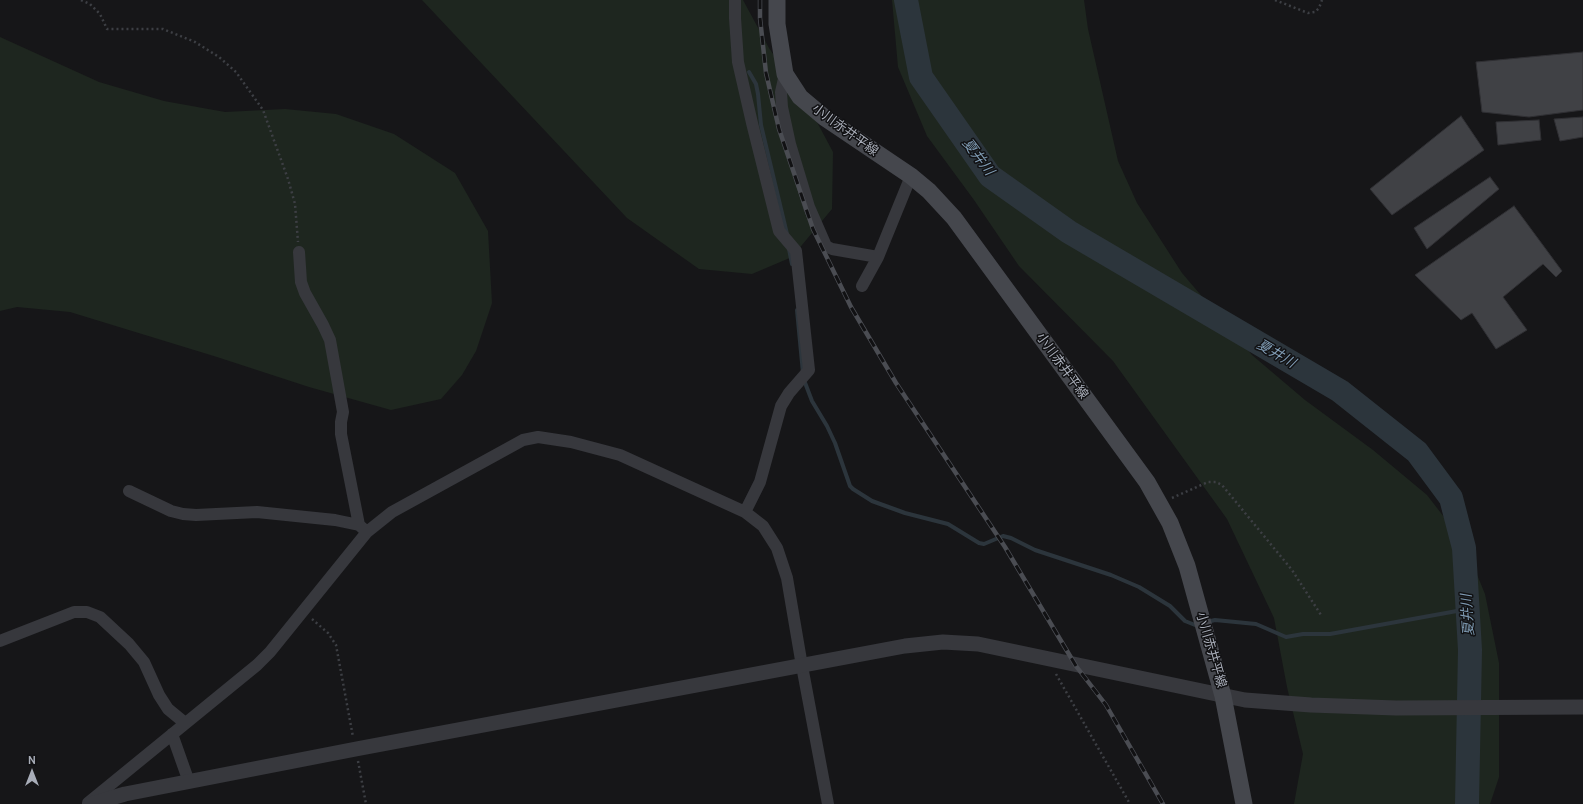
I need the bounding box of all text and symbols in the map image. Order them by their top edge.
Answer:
street label: 小川赤井平線 [809,101,881,159]
water label: 夏井川 [959,135,997,179]
street label: 小川赤井平線 [1033,330,1091,402]
water label: 夏井川 [1254,336,1298,372]
water label: 夏井川 [1458,593,1478,637]
street label: 小川赤井平線 [1193,610,1229,690]
north arrow [12,752,52,792]
text: N [28,753,36,767]

